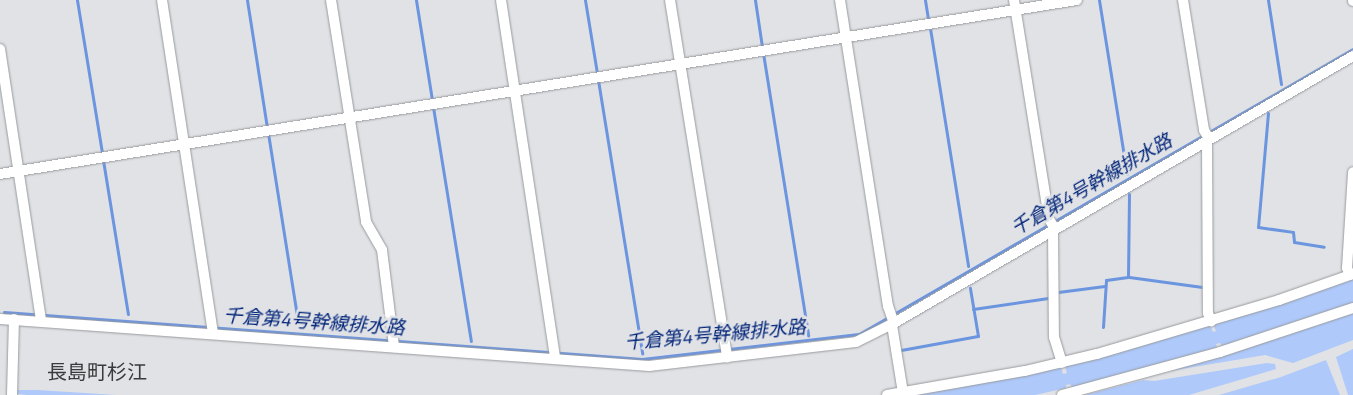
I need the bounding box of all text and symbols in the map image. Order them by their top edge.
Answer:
water label: 千倉第4号幹線排水路 [1007,129,1175,239]
water label: 千倉第4号幹線排水路 [223,303,405,339]
water label: 千倉第4号幹線排水路 [624,315,806,353]
district label: 長島町杉江 [47,359,147,383]

